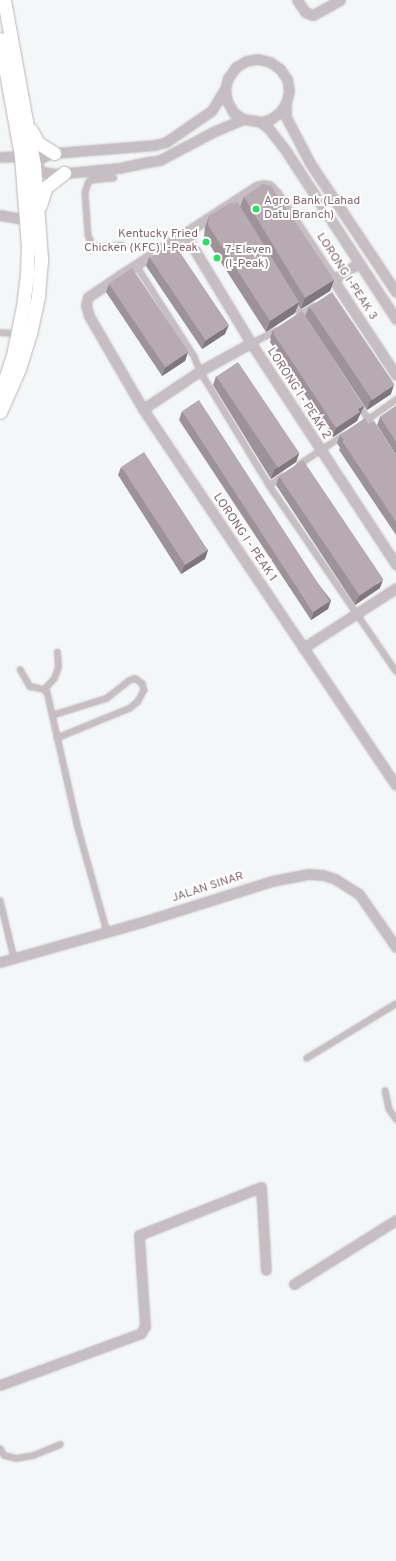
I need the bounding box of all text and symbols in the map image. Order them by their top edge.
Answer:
place label: Agro Bank (Lahad Datu Branch) [264,195,360,223]
marker: Agro Bank (Lahad Datu Branch) [251,204,261,214]
place label: Kentucky Fried Chicken (KFC) I-Peak [84,228,198,256]
street label: LORONG I-PEAK 3 [312,231,380,323]
marker: Kentucky Fried Chicken (KFC) I-Peak [201,237,211,247]
place label: 7-Eleven (I-Peak) [225,244,271,272]
marker: 7-Eleven (I-Peak) [212,253,222,263]
street label: LORONG I - PEAK 2 [263,346,333,442]
street label: LORONG I - PEAK 1 [209,491,279,585]
street label: JALAN SINAR [170,870,246,906]

